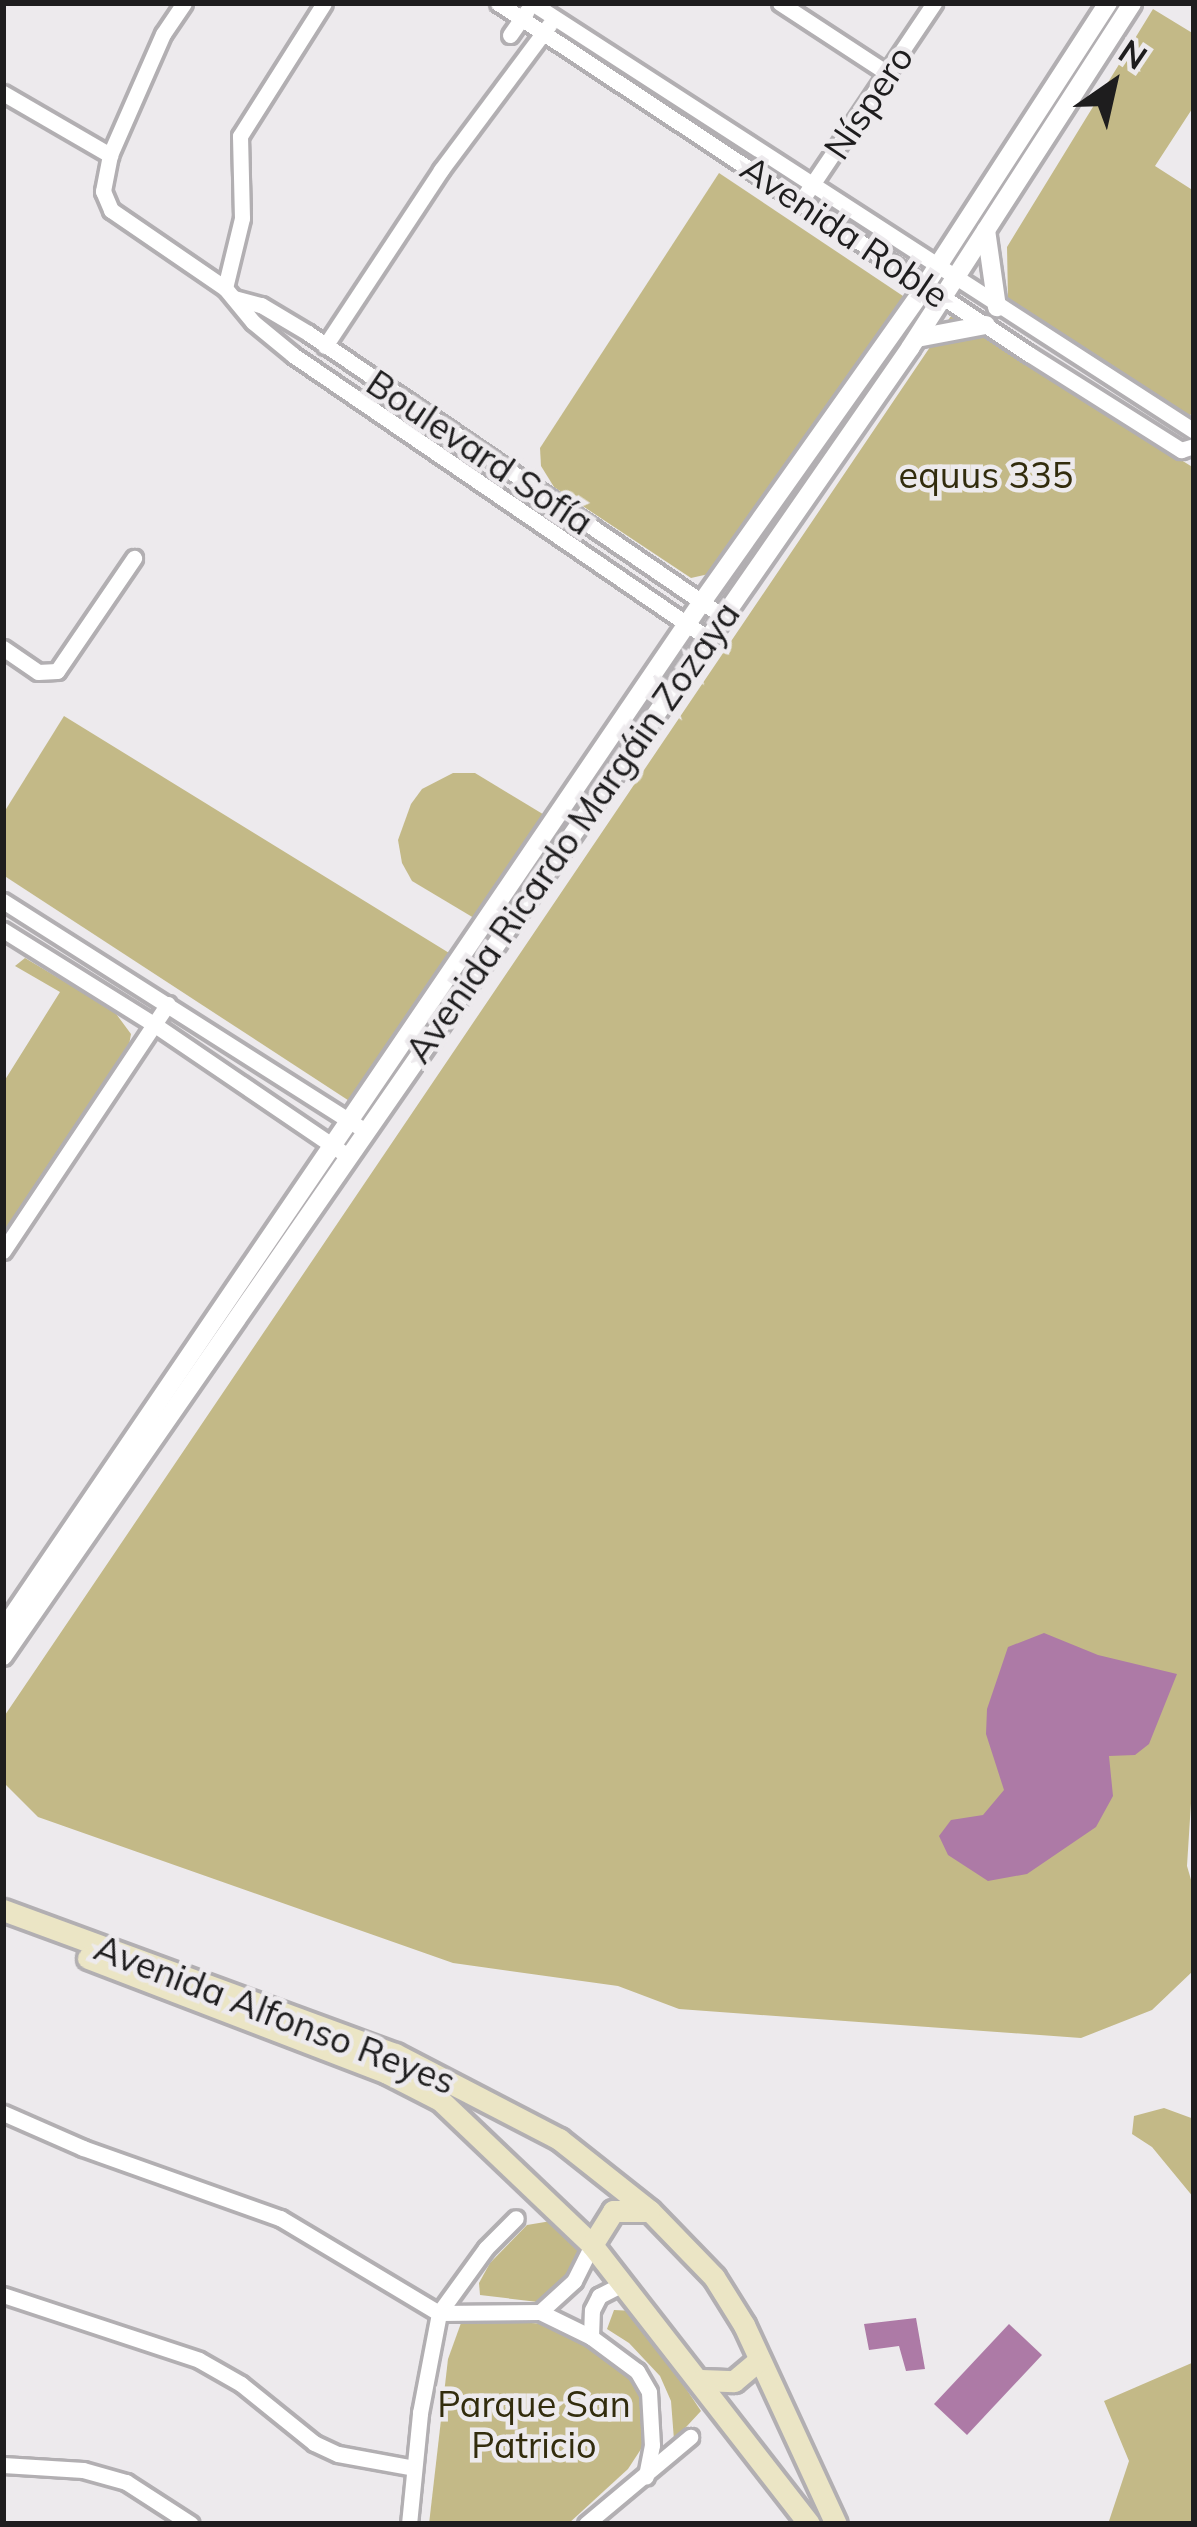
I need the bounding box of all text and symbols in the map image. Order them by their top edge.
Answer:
north arrow [1053,24,1173,144]
text: N [1112,30,1155,78]
street label: Níspero [814,37,922,167]
street label: Avenida Roble [733,146,957,316]
street label: Boulevard Sofía [359,361,601,543]
park label: equus 335 [899,453,1073,497]
street label: Avenida Ricardo Margáin Zozaya [396,593,748,1071]
street label: Avenida Alfonso Reyes [89,1925,461,2103]
park label: Parque San Patricio [437,2381,631,2466]

